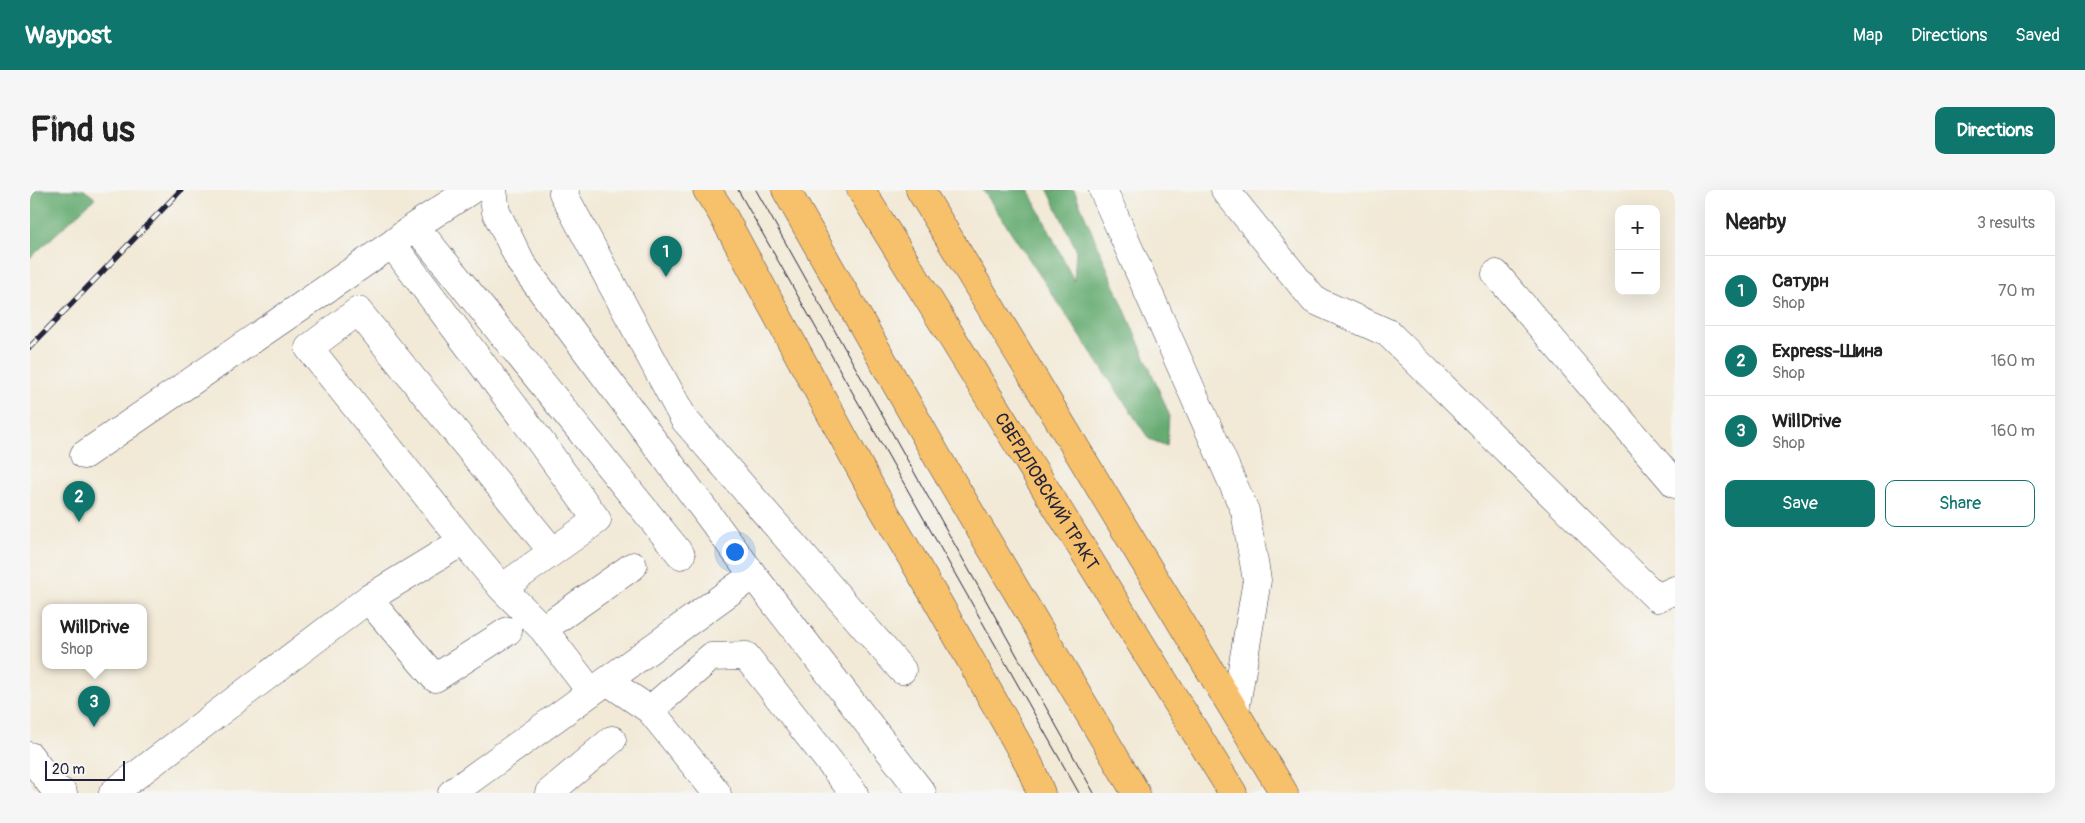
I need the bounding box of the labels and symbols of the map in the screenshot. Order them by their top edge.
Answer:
pin: 1 [650,236,682,277]
street label: СВЕРДЛОВСКИЙ ТРАКТ [990,408,1104,574]
pin: 2 [63,481,95,522]
your location [722,539,748,565]
pin: 3 [78,686,110,727]
scale bar [45,758,125,781]

